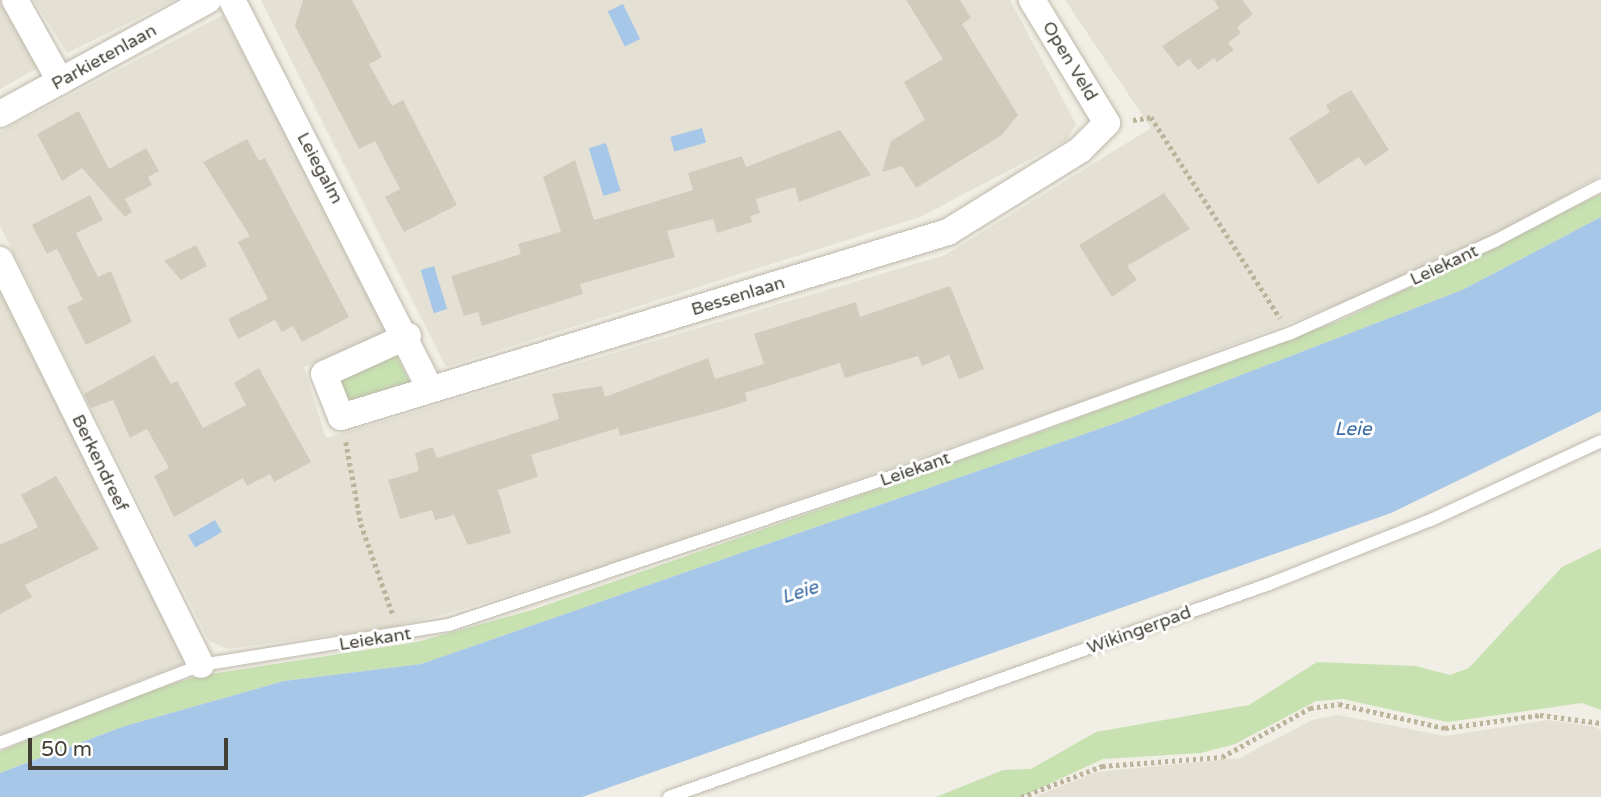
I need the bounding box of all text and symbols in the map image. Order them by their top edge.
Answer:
street label: Open Veld [1038,17,1102,105]
street label: Parkietenlaan [48,19,160,95]
street label: Leiegalm [292,129,348,207]
street label: Leiekant [1407,240,1481,290]
street label: Bessenlaan [689,272,787,320]
street label: Berkendreef [67,411,133,515]
water label: Leie [1334,419,1372,441]
street label: Leiekant [877,447,953,491]
water label: Leie [779,576,821,610]
street label: Wikingerpad [1084,601,1194,659]
street label: Leiekant [337,623,413,655]
scale bar [32,724,231,768]
text: 50 m [41,737,92,762]

